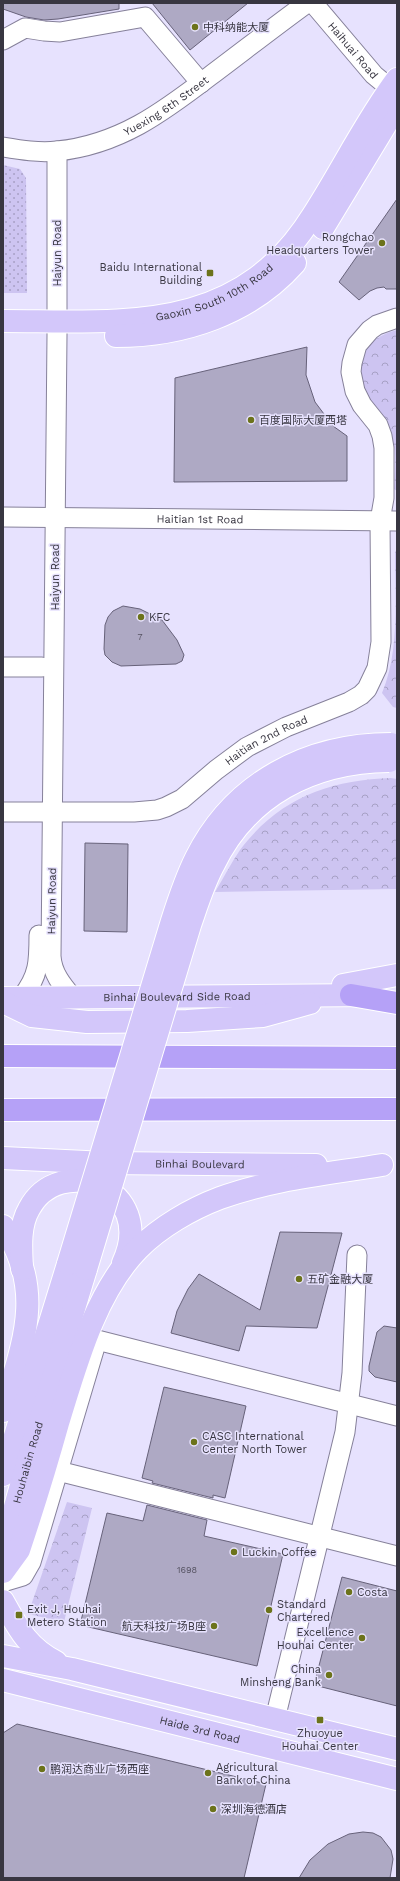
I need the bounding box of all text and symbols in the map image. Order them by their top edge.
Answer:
street label: Haihuai Road [325,19,381,81]
place label: 中科纳能大厦 [203,21,269,34]
marker: 中科纳能大厦 [190,22,200,32]
street label: Yuexing 6th Street [122,73,211,138]
street label: Haiyun Road [51,219,64,287]
place label: Rongchao Headquarters Tower [266,231,375,257]
marker: Rongchao Headquarters Tower [377,238,387,248]
place label: Baidu International Building [100,261,203,287]
street label: Gaoxin South 10th Road [154,261,276,323]
marker: Baidu International Building [205,268,215,278]
place label: 百度国际大厦西塔 [259,414,347,427]
marker: 百度国际大厦西塔 [246,415,256,425]
street label: Haitian 1st Road [157,512,243,526]
street label: Haiyun Road [49,543,62,611]
place label: KFC [149,611,171,624]
marker: KFC [136,612,146,622]
house number: 7 [137,632,143,642]
street label: Haitian 2nd Road [222,713,309,768]
street label: Haiyun Road [45,867,59,935]
street label: Binhai Boulevard Side Road [103,989,251,1004]
street label: Binhai Boulevard [155,1157,245,1171]
place label: 五矿金融大厦 [307,1273,373,1286]
marker: 五矿金融大厦 [294,1274,304,1284]
street label: Houhaibin Road [10,1420,46,1505]
place label: CASC International Center North Tower [202,1430,307,1456]
marker: CASC International Center North Tower [189,1437,199,1447]
place label: Luckin Coffee [242,1546,316,1559]
marker: Luckin Coffee [229,1547,239,1557]
house number: 1698 [177,1565,197,1575]
place label: Costa [357,1586,388,1599]
marker: Costa [344,1587,354,1597]
place label: Standard Chartered [277,1598,330,1624]
place label: Exit J, Houhai Metero Station [27,1603,107,1629]
marker: Standard Chartered [264,1605,274,1615]
marker: Exit J, Houhai Metero Station [14,1610,24,1620]
place label: 航天科技广场B座 [122,1620,206,1633]
marker: 航天科技广场B座 [209,1621,219,1631]
place label: Excellence Houhai Center [277,1626,355,1652]
marker: Excellence Houhai Center [357,1633,367,1643]
place label: China Minsheng Bank [240,1663,321,1689]
marker: China Minsheng Bank [324,1670,334,1680]
street label: Haide 3rd Road [158,1713,241,1746]
marker: Zhuoyue Houhai Center [315,1715,325,1725]
place label: Zhuoyue Houhai Center [281,1727,359,1753]
place label: Agricultural Bank of China [216,1761,290,1787]
place label: 鹏润达商业广场西座 [50,1763,149,1776]
marker: 鹏润达商业广场西座 [37,1764,47,1774]
marker: Agricultural Bank of China [203,1768,213,1778]
place label: 深圳海德酒店 [221,1803,287,1816]
marker: 深圳海德酒店 [208,1804,218,1814]

